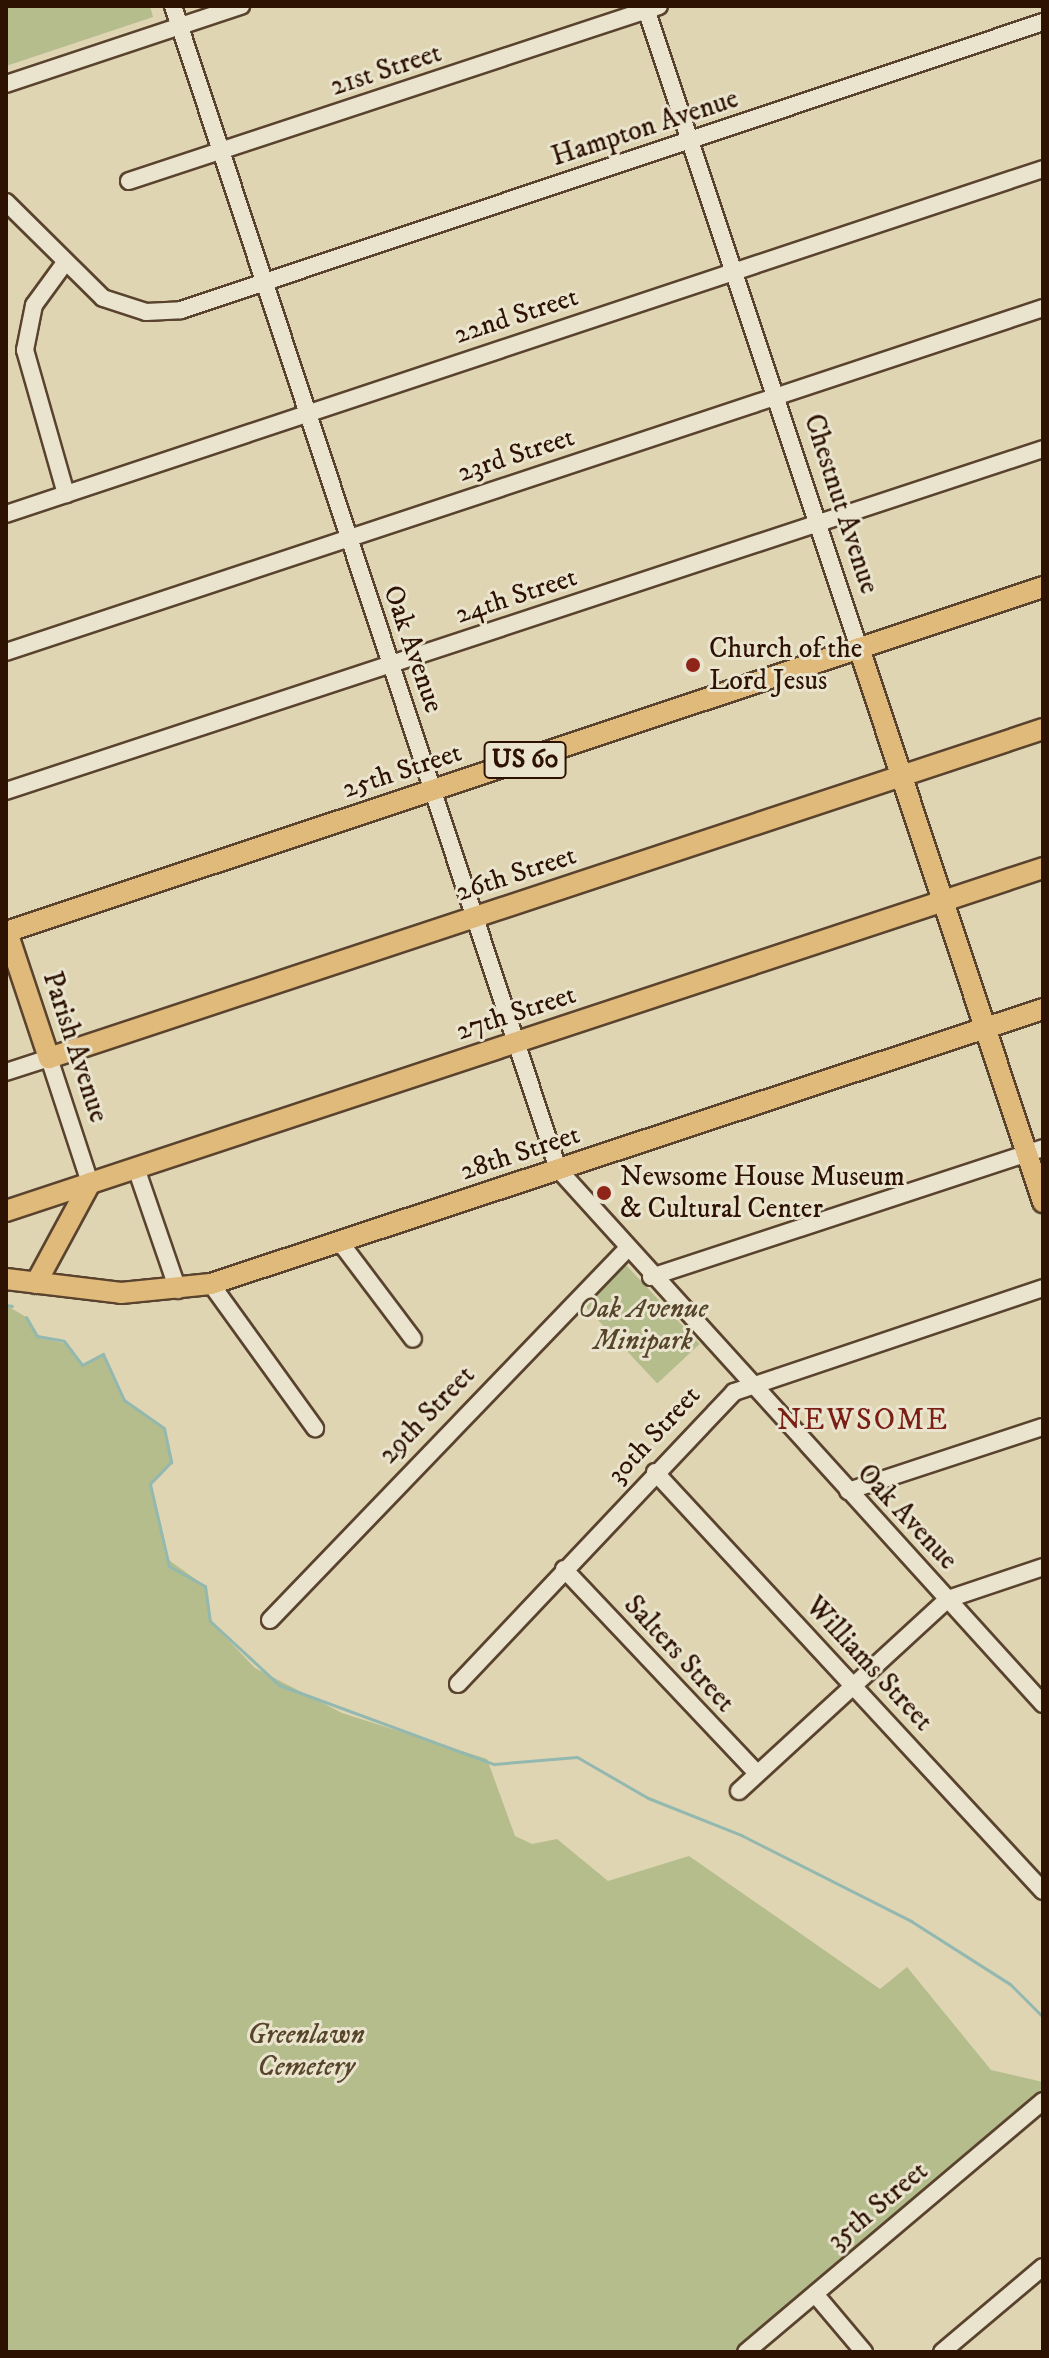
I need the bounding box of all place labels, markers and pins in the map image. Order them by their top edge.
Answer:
place label: Church of the Lord Jesus [709,632,862,698]
marker: Church of the Lord Jesus [684,656,702,674]
place label: Newsome House Museum & Cultural Center [620,1160,905,1226]
marker: Newsome House Museum & Cultural Center [595,1184,613,1202]

